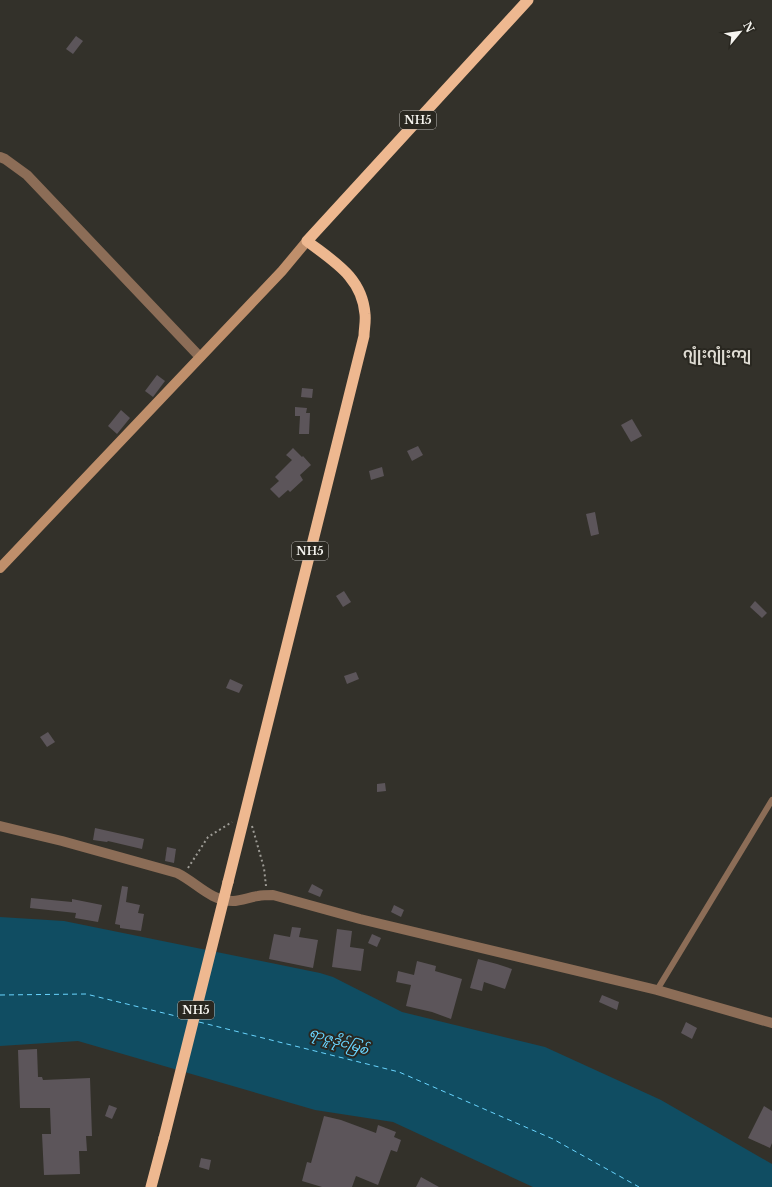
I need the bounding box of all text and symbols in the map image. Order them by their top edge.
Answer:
north arrow [720,12,760,52]
text: N [740,19,758,36]
road number: NH5 [400,111,436,129]
district label: ဂျုံးဂျုံးကျ [683,344,751,365]
road number: NH5 [292,542,328,560]
road number: NH5 [178,1001,214,1019]
water label: ရာဇူဒိုင်မြစ် [306,1023,372,1062]

